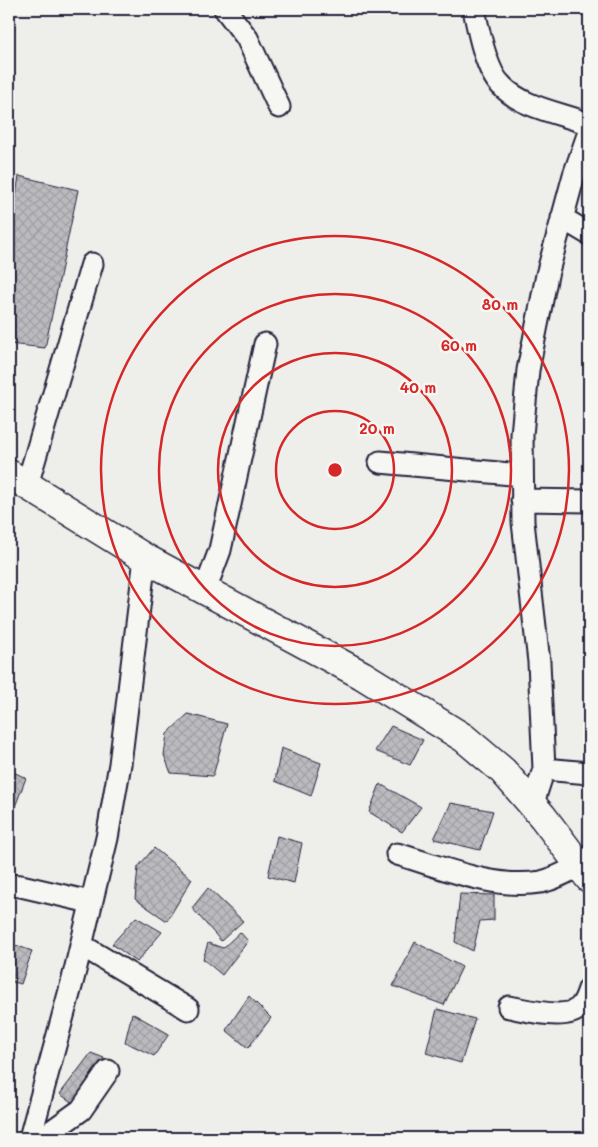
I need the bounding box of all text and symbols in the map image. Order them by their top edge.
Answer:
text: 80 m [482,294,518,314]
text: 60 m [441,335,477,355]
text: 40 m [400,377,436,397]
text: 20 m [359,418,395,438]
centre of rings [326,461,344,479]

